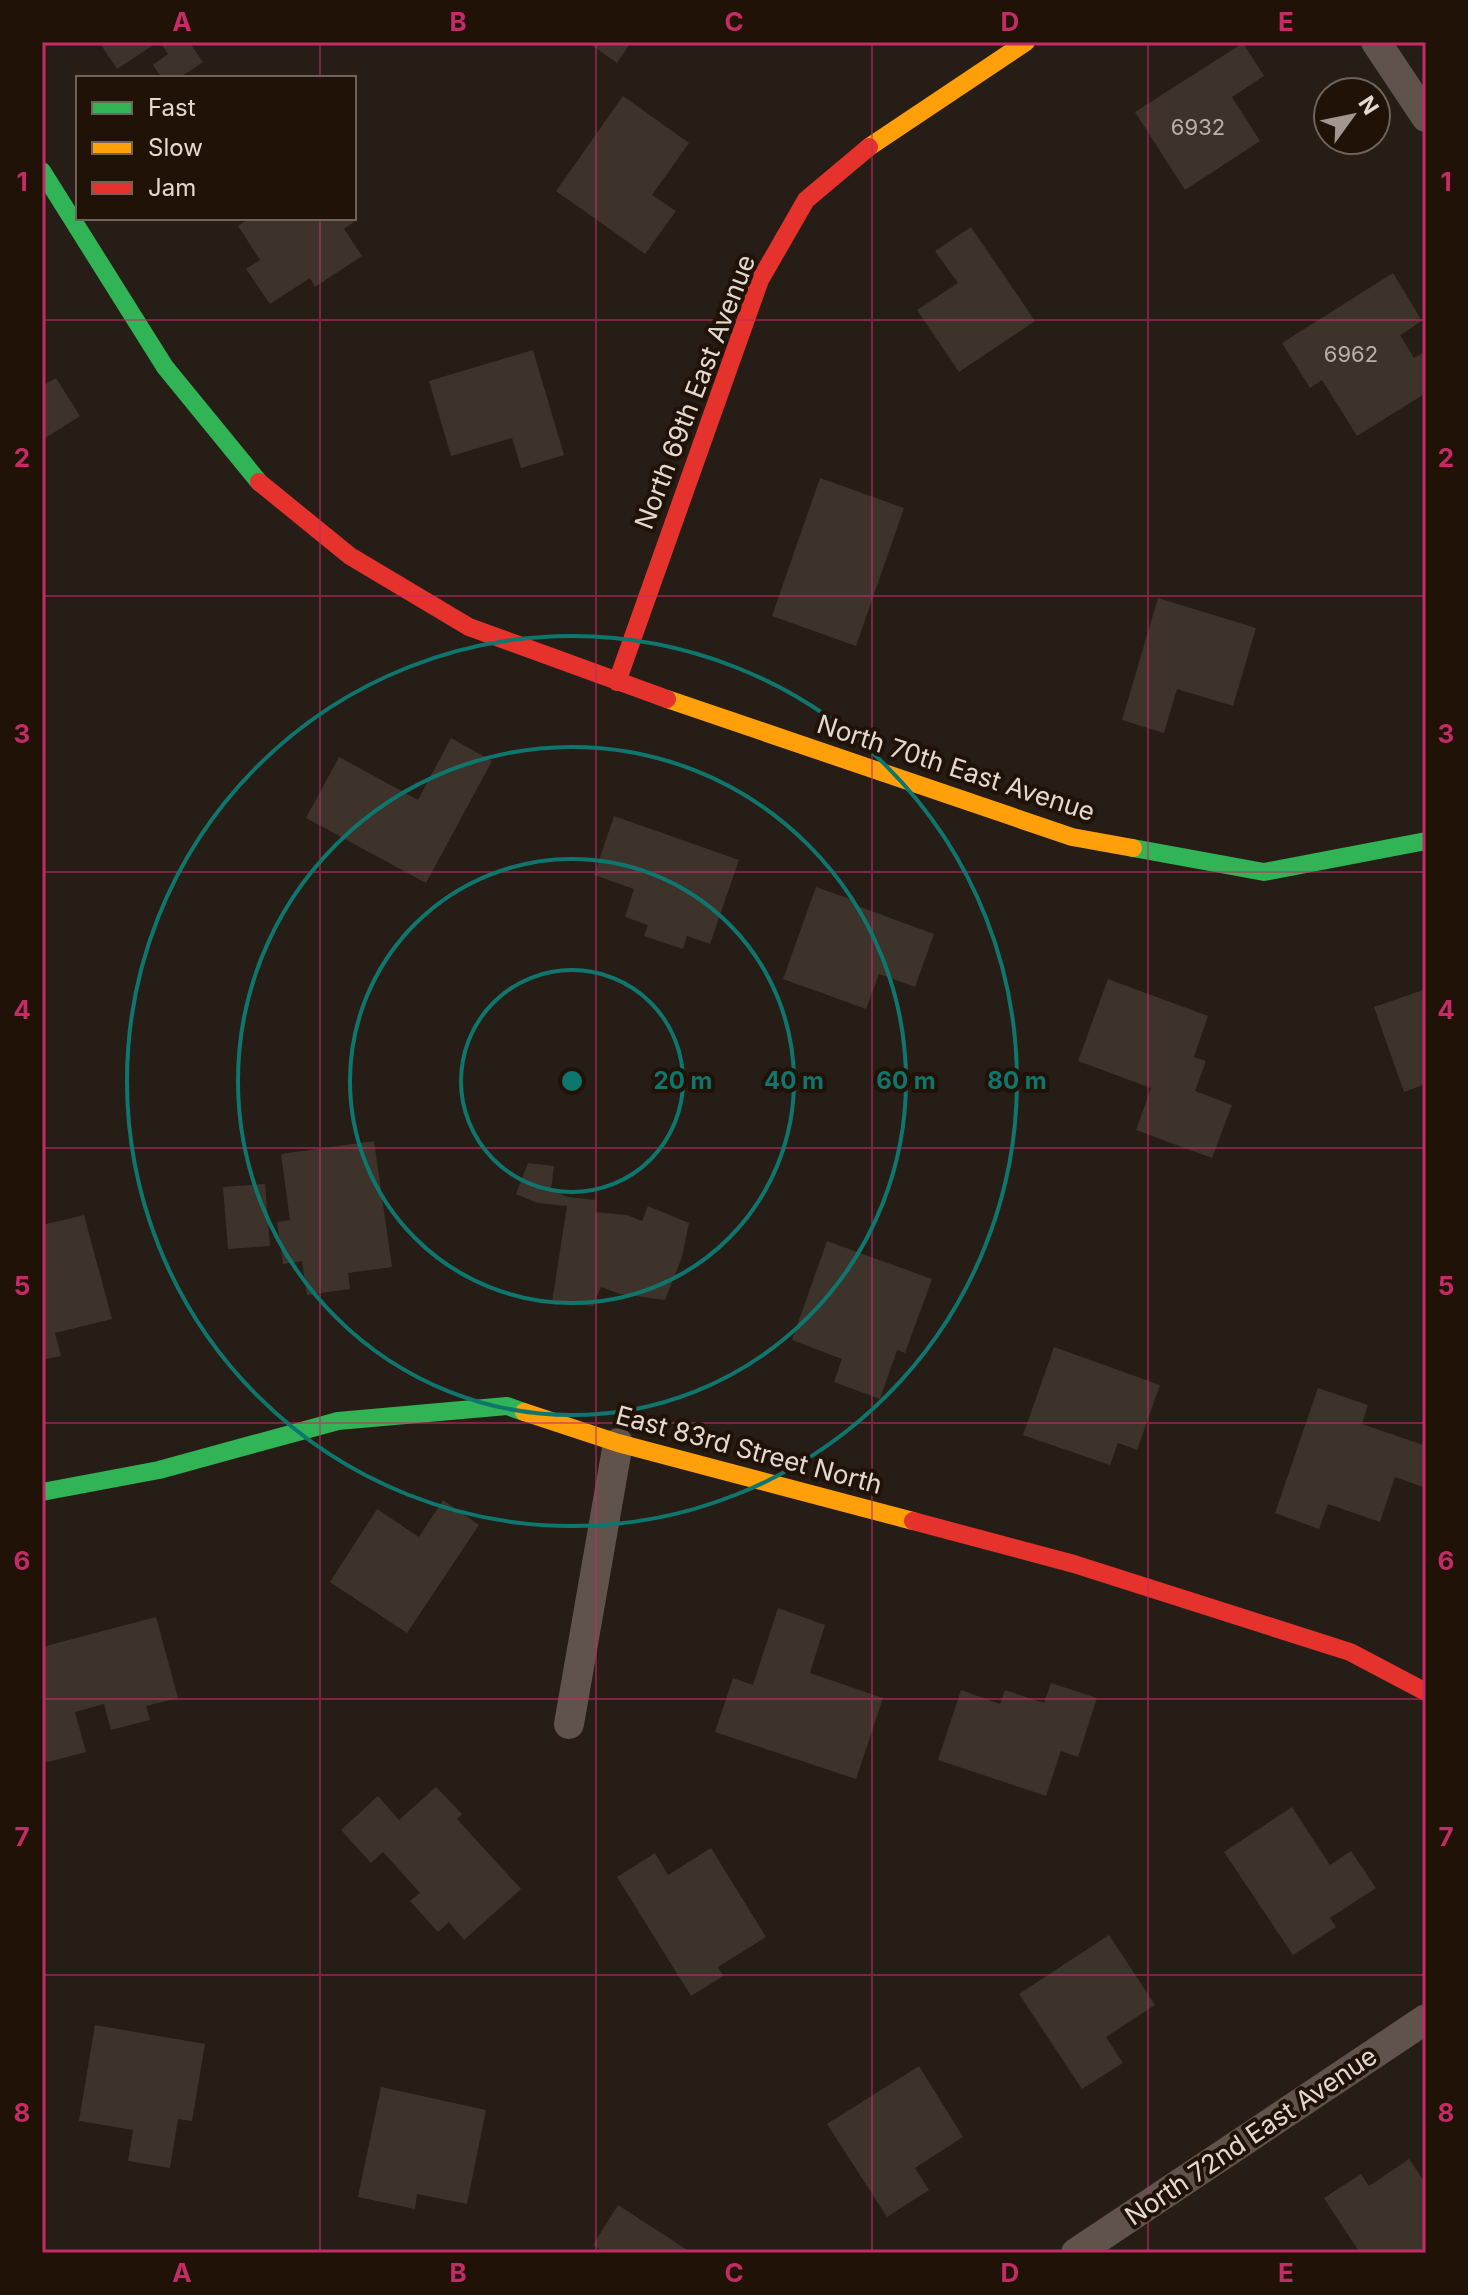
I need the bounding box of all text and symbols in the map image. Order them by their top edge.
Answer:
text: A [172,6,192,37]
text: B [449,6,467,37]
text: C [724,6,744,37]
text: D [1001,6,1019,37]
text: E [1278,6,1294,37]
legend [76,76,356,220]
north arrow [1312,76,1392,156]
text: N [1353,91,1384,119]
text: Fast [148,93,196,122]
house number: 6932 [1171,114,1225,140]
text: Slow [148,133,203,162]
text: 1 [16,166,28,197]
text: 1 [1440,166,1452,197]
text: Jam [148,173,196,202]
street label: North 69th East Avenue [628,250,761,533]
house number: 6962 [1324,341,1378,367]
text: 2 [14,442,30,473]
text: 2 [1438,442,1454,473]
street label: North 70th East Avenue [813,708,1099,827]
text: 3 [14,718,30,749]
text: 3 [1438,718,1454,749]
text: 4 [13,994,31,1025]
text: 4 [1437,994,1455,1025]
text: 20 m [654,1066,712,1095]
text: 40 m [764,1066,824,1095]
text: 60 m [876,1066,936,1095]
text: 80 m [987,1066,1047,1095]
centre of rings [558,1067,586,1095]
text: 5 [14,1270,30,1301]
text: 5 [1438,1270,1454,1301]
street label: East 83rd Street North [613,1399,886,1500]
text: 6 [14,1545,30,1576]
text: 6 [1438,1545,1454,1576]
text: 7 [14,1821,30,1852]
text: 7 [1438,1821,1454,1852]
street label: North 72nd East Avenue [1119,2040,1382,2231]
text: 8 [14,2097,30,2128]
text: 8 [1438,2097,1454,2128]
text: A [172,2257,192,2288]
text: B [449,2257,467,2288]
text: C [724,2257,744,2288]
text: D [1001,2257,1019,2288]
text: E [1278,2257,1294,2288]

